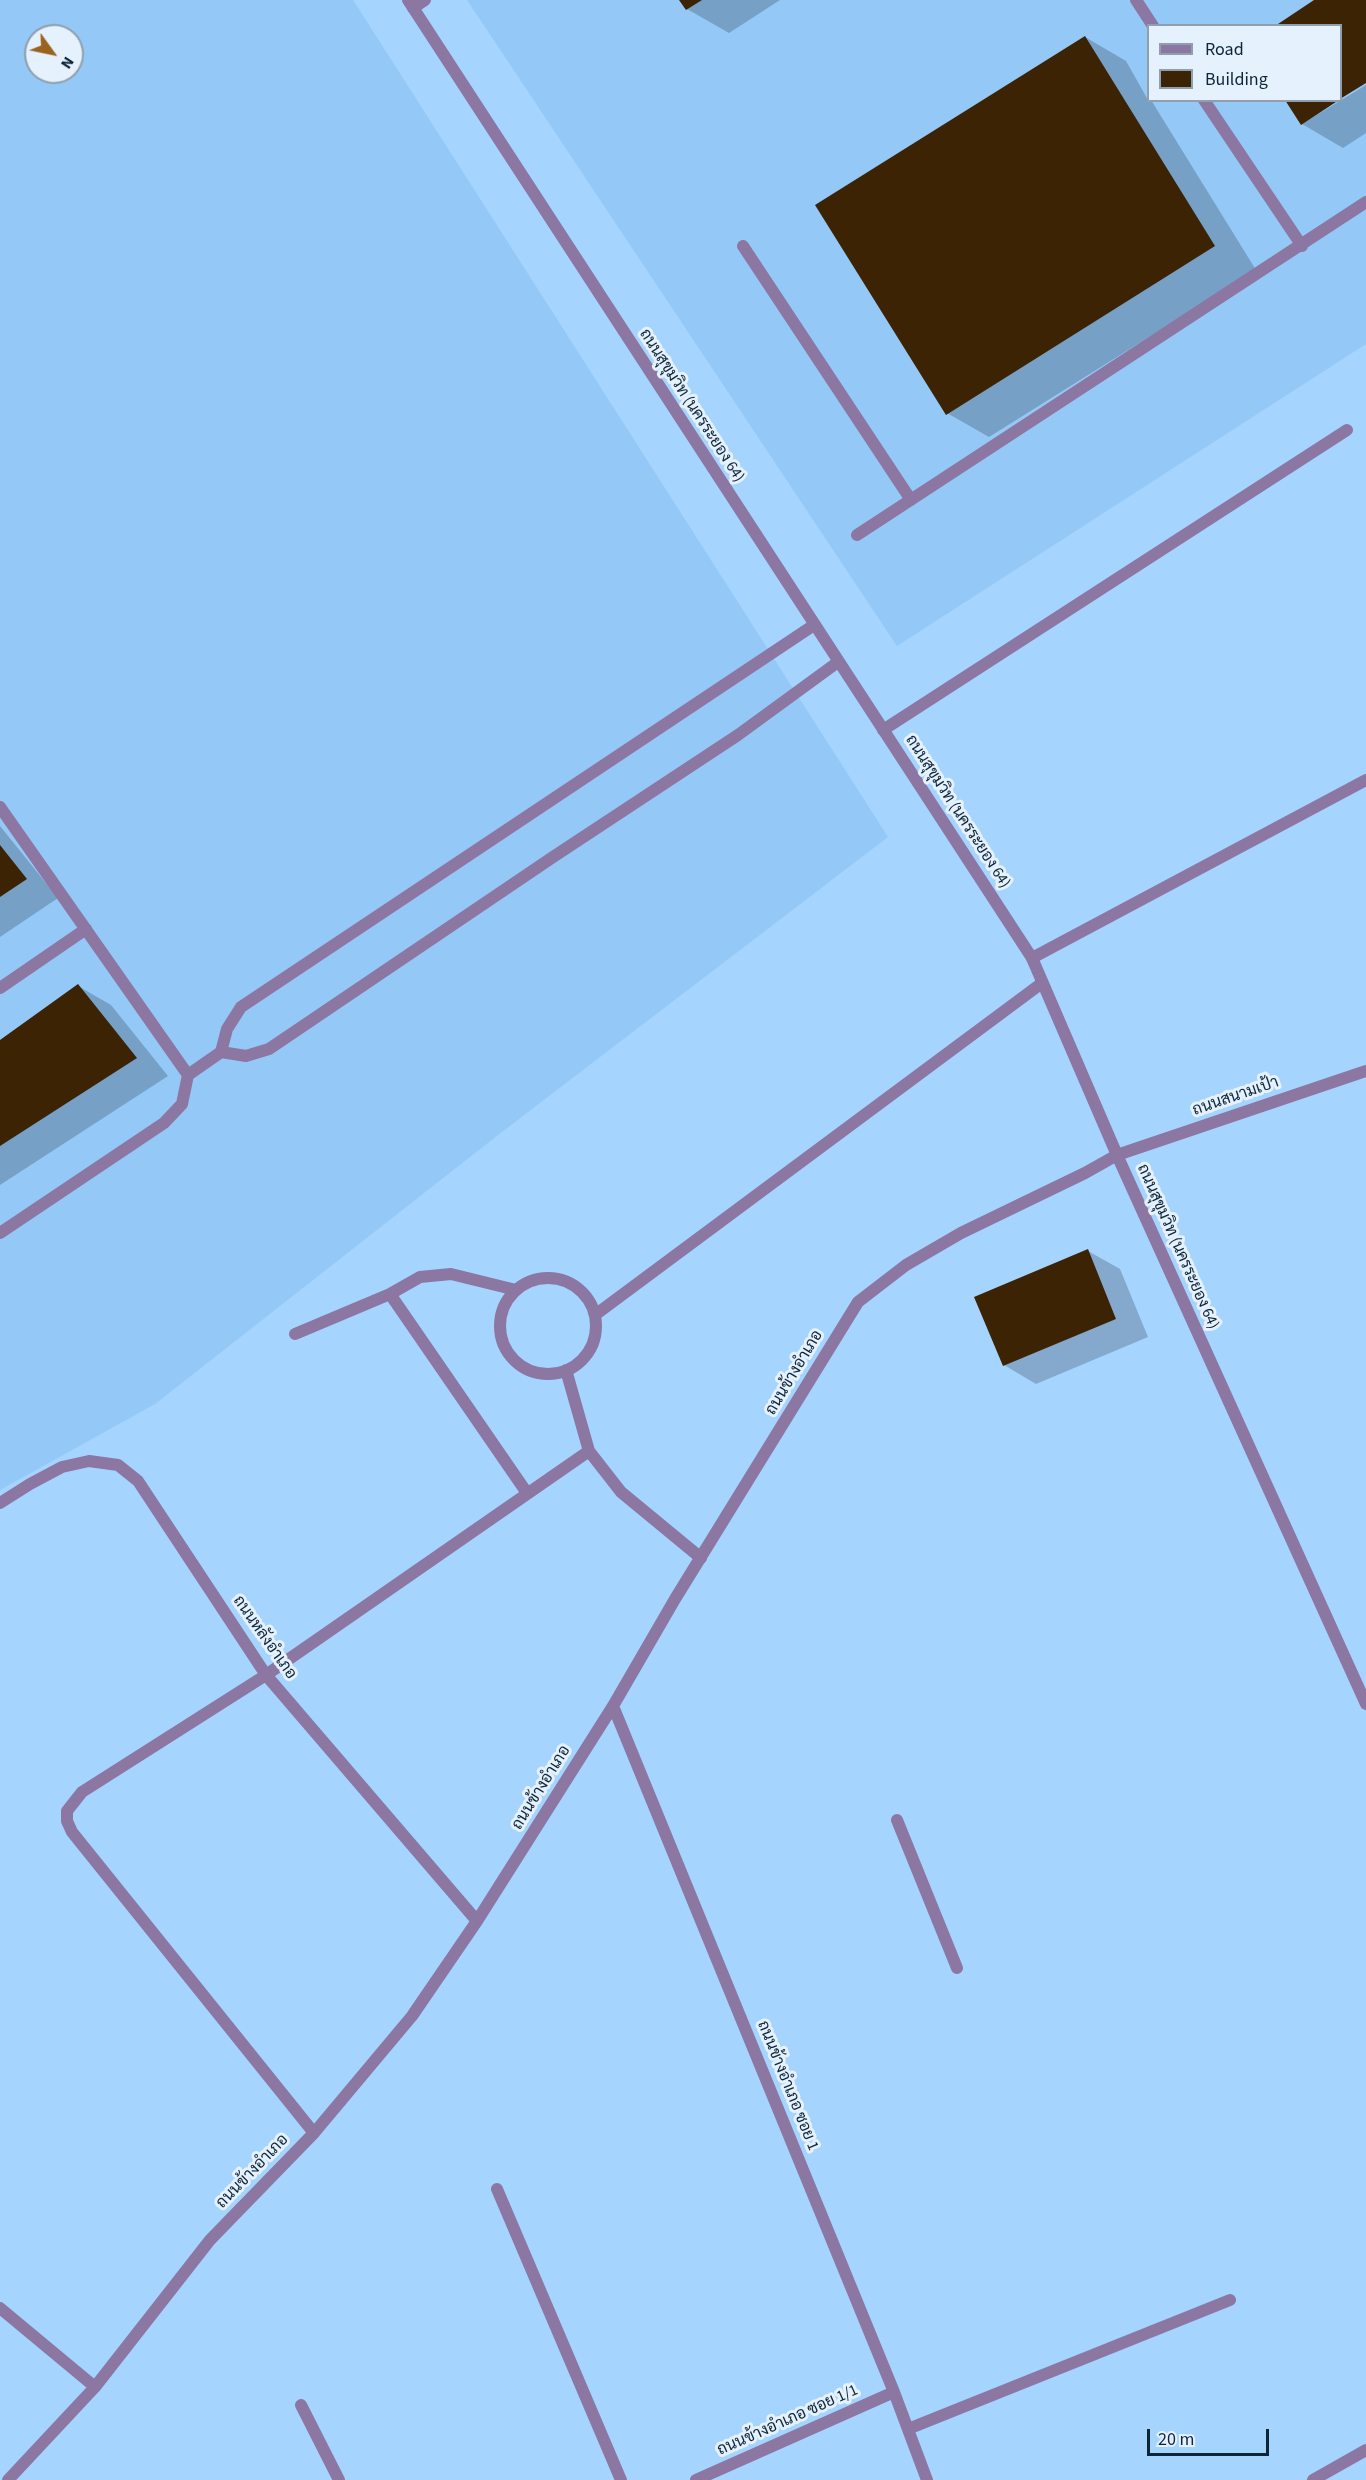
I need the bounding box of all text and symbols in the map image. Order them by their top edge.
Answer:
north arrow [24,24,84,84]
legend [1147,24,1342,102]
text: Road [1205,37,1244,62]
text: N [55,52,80,73]
text: Building [1205,67,1268,92]
street label: ถนนสุขุมวิท (นครระยอง 64) [634,326,748,486]
street label: ถนนสุขุมวิท (นครระยอง 64) [900,732,1014,892]
street label: ถนนสนามเป้า [1190,1073,1282,1121]
street label: ถนนสุขุมวิท (นครระยอง 64) [1132,1161,1222,1333]
street label: ถนนข้างอำเภอ [762,1327,828,1419]
street label: ถนนหลังอำเภอ [228,1592,300,1684]
street label: ถนนข้างอำเภอ [509,1742,575,1834]
street label: ถนนข้างอำเภอ ซอย 1 [752,2018,822,2154]
street label: ถนนข้างอำเภอ [213,2131,293,2213]
street label: ถนนข้างอำเภอ ซอย 1/1 [715,2381,861,2461]
scale bar [1150,2417,1272,2455]
text: 20 m [1158,2427,1194,2452]

